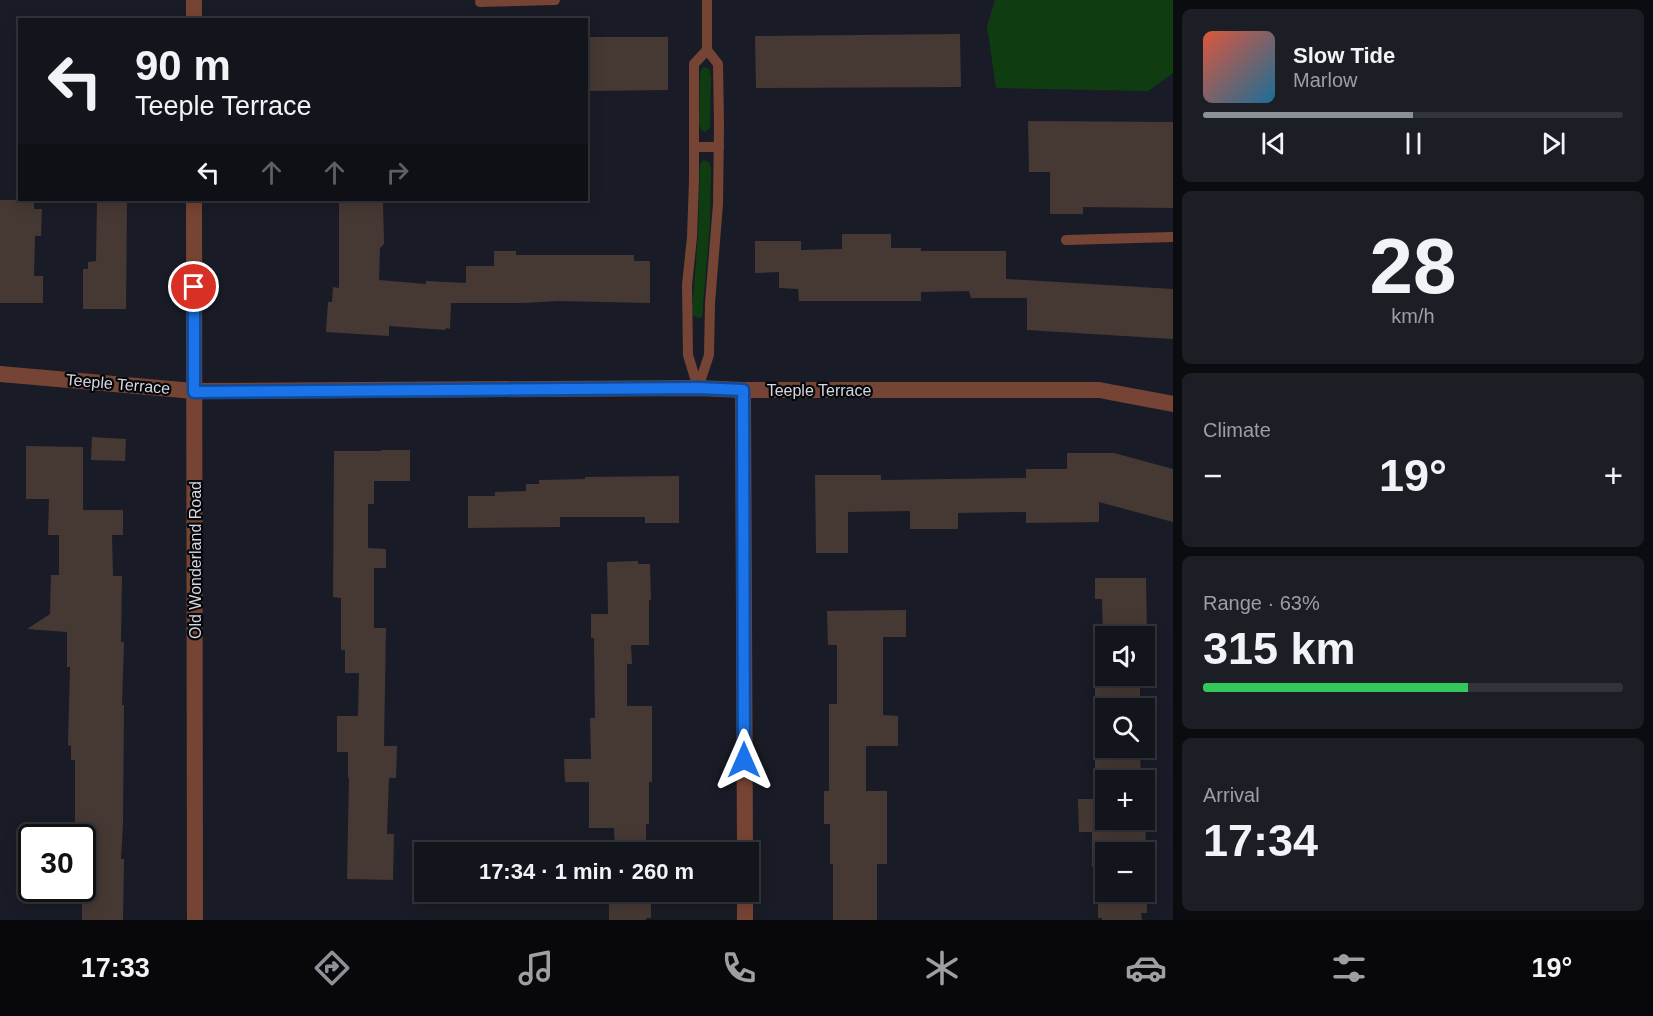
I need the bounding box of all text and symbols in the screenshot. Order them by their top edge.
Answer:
icon: left [36,42,114,120]
text: 90 m [135,42,231,89]
text: Slow Tide [1293,43,1395,68]
text: Marlow [1293,69,1357,91]
text: Teeple Terrace [135,91,312,121]
icon: previous [1257,127,1290,160]
icon: pause [1397,127,1430,160]
icon: next [1537,127,1570,160]
icon: left [192,156,225,189]
icon: ahead [255,156,288,189]
icon: ahead [318,156,351,189]
icon: right [381,156,414,189]
text: 28 [1370,222,1456,310]
pin [168,261,219,312]
icon: arrive [177,270,210,303]
text: km/h [1391,305,1435,327]
street label: Teeple Terrace [65,371,171,397]
street label: Teeple Terrace [767,382,871,399]
text: Climate [1203,419,1271,441]
text: 19° [1379,450,1447,501]
text: − [1203,457,1222,494]
text: + [1604,457,1623,494]
street label: Old Wonderland Road [187,481,204,639]
text: Range · 63% [1203,592,1320,614]
text: 315 km [1203,623,1356,674]
map controls [1095,626,1155,902]
button: sound [1095,626,1155,686]
button: search [1095,698,1155,758]
position arrow [712,728,776,792]
button: + [1095,770,1155,830]
text: Arrival [1203,784,1260,806]
text: 17:34 [1203,815,1318,866]
speed limit sign: 30 [18,824,96,902]
button: − [1095,842,1155,902]
text: 17:34 · 1 min · 260 m [479,859,694,884]
icon: directions [311,947,353,989]
icon: music [515,947,557,989]
icon: phone [718,947,760,989]
icon: climate [921,947,963,989]
icon: car [1125,947,1167,989]
icon: filters [1328,947,1370,989]
text: 17:33 [81,953,150,983]
text: 19° [1531,953,1572,983]

